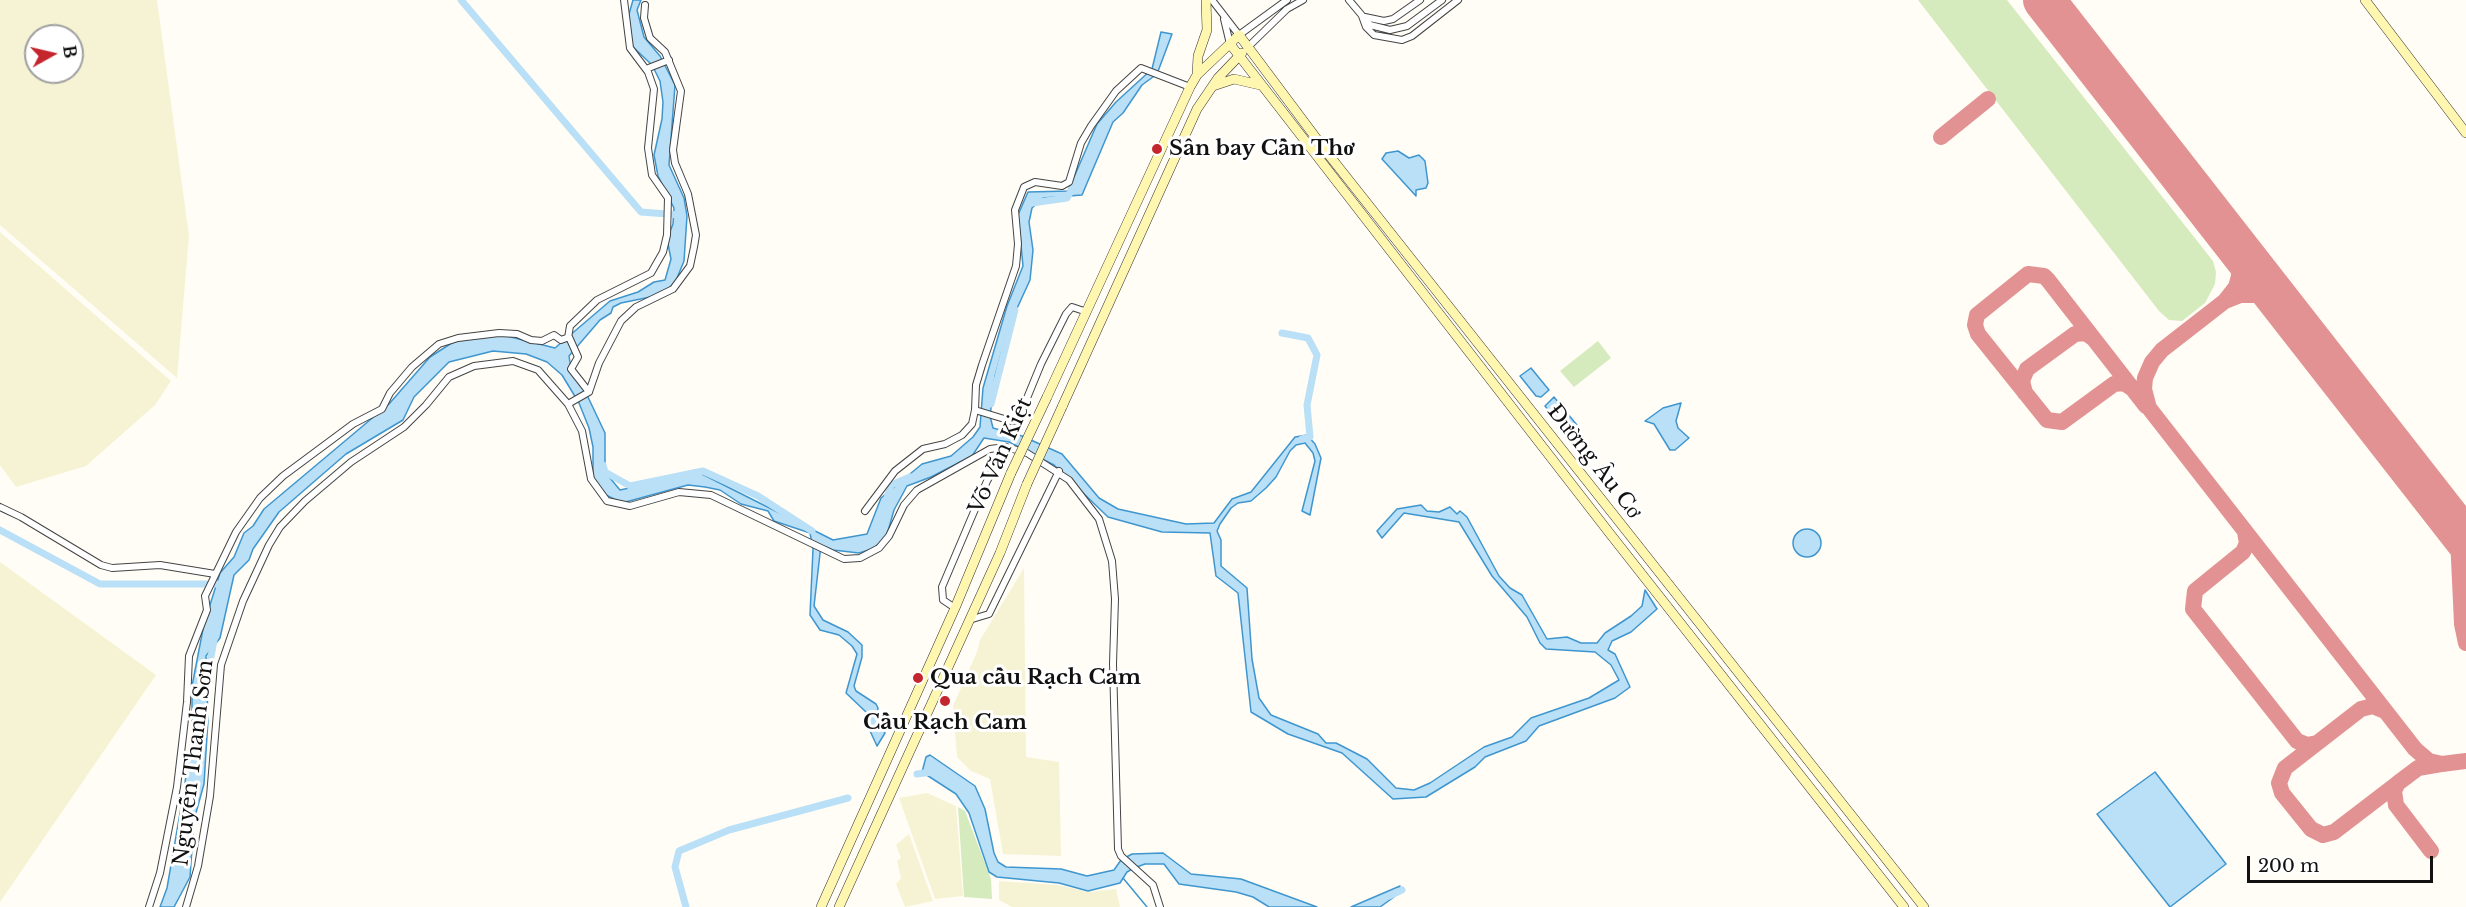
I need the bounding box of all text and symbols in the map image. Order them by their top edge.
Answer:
north arrow [24,24,84,84]
text: B [59,44,81,59]
place label: Sân bay Cần Thơ [1169,136,1355,162]
marker: Sân bay Cần Thơ [1150,142,1164,156]
street label: Võ Văn Kiệt [964,394,1038,518]
street label: Đường Âu Cơ [1542,400,1646,524]
street label: Nguyễn Thanh Sơn [169,658,219,868]
place label: Qua cầu Rạch Cam [930,665,1141,691]
marker: Qua cầu Rạch Cam [911,671,925,685]
marker: Cầu Rạch Cam [938,694,952,708]
place label: Cầu Rạch Cam [863,710,1027,736]
scale bar [2250,844,2436,882]
text: 200 m [2258,855,2319,877]

